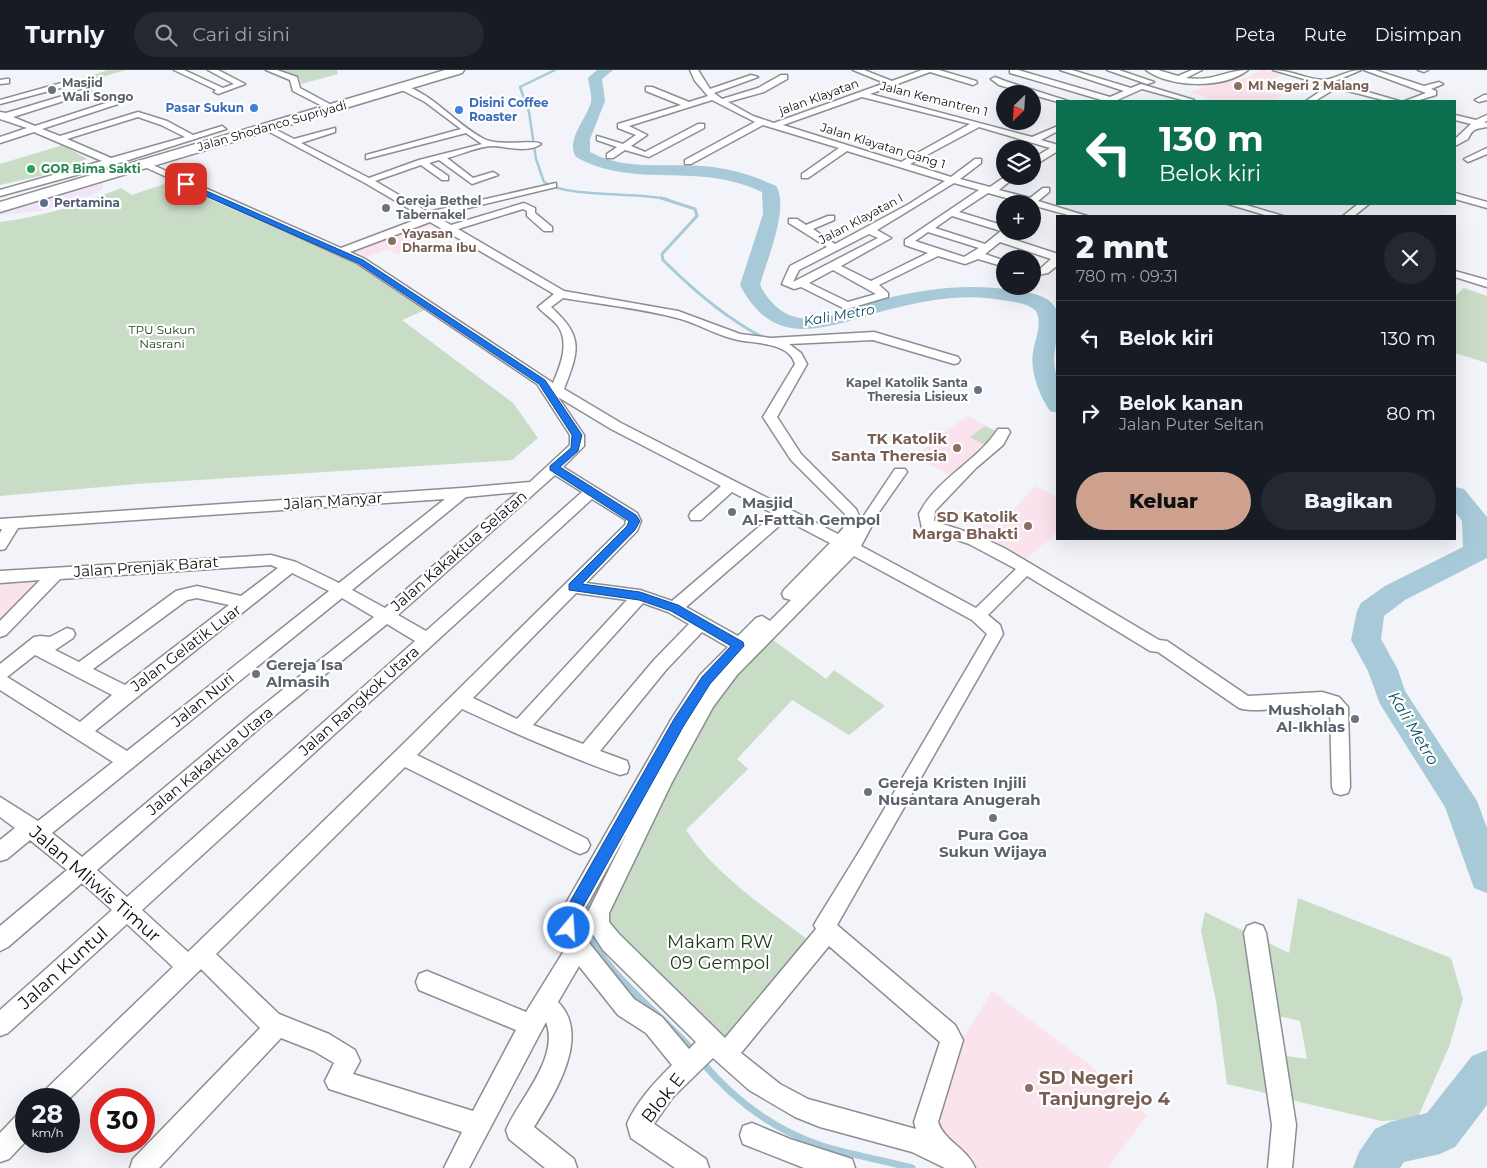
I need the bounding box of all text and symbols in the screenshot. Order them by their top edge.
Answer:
search box [134,12,484,57]
text: Turnly [25,20,104,49]
icon: search [152,21,180,49]
text: Cari di sini [192,23,290,46]
text: Peta [1235,24,1276,46]
text: Rute [1304,24,1347,46]
text: Disimpan [1375,24,1462,46]
place label: Masjid Wali Songo [62,75,134,104]
street label: jalan Klayatan [775,75,861,119]
street label: Jalan Kemantren 1 [878,78,990,119]
place label: MI Negeri 2 Malang [1248,78,1369,93]
marker: MI Negeri 2 Malang [1232,80,1244,92]
marker: Masjid Wali Songo [46,84,58,96]
north arrow [996,85,1041,130]
map controls [996,85,1041,295]
place label: Disini Coffee Roaster [469,95,549,124]
street label: Jalan Shodanco Supriyadi [195,97,348,154]
place label: Pasar Sukun [166,100,244,115]
marker: Pasar Sukun [248,102,260,114]
marker: Disini Coffee Roaster [453,104,465,116]
text: 130 m [1159,117,1264,160]
street label: Jalan Klayatan Gang 1 [818,119,947,172]
icon: left [1076,120,1141,185]
button: layers [996,140,1041,185]
text: Belok kiri [1159,160,1261,187]
place label: GOR Bima Sakti [41,161,141,176]
marker: GOR Bima Sakti [25,163,37,175]
pin [165,163,207,205]
icon: arrive [172,170,200,198]
street label: Jalan Klayatan I [815,190,905,248]
place label: Gereja Bethel Tabernakel [396,193,481,222]
place label: Pertamina [54,195,120,210]
button: + [996,195,1041,240]
marker: Pertamina [38,197,50,209]
marker: Gereja Bethel Tabernakel [380,202,392,214]
place label: Yayasan Dharma Ibu [401,226,477,255]
text: 2 mnt [1076,229,1168,266]
button: close [1384,232,1436,284]
marker: Yayasan Dharma Ibu [386,235,398,247]
button: − [996,250,1041,295]
text: 780 m · 09:31 [1076,267,1178,286]
water label: Kali Metro [802,300,876,330]
park label: TPU Sukun Nasrani [129,322,195,351]
icon: left [1076,324,1104,352]
text: Belok kiri [1119,327,1214,350]
text: 130 m [1381,327,1436,350]
place label: Kapel Katolik Santa Theresia Lisieux [846,375,969,404]
marker: Kapel Katolik Santa Theresia Lisieux [972,384,984,396]
text: Belok kanan [1119,392,1243,415]
icon: right [1076,399,1104,427]
text: 80 m [1386,402,1436,425]
text: Jalan Puter Seltan [1119,415,1264,434]
place label: TK Katolik Santa Theresia [831,429,947,465]
marker: TK Katolik Santa Theresia [951,442,963,454]
button: Keluar [1076,472,1251,530]
button: Bagikan [1261,472,1436,530]
street label: Jalan Kakaktua Selatan [386,486,531,616]
street label: Jalan Manyar [282,488,383,514]
place label: Masjid Al-Fattah Gempol [741,493,880,529]
marker: Masjid Al-Fattah Gempol [726,506,738,518]
place label: SD Katolik Marga Bhakti [912,507,1018,543]
marker: SD Katolik Marga Bhakti [1022,520,1034,532]
street label: Jalan Prenjak Barat [72,552,219,581]
street label: Jalan Gelatik Luar [126,600,245,696]
street label: Jalan Rangkok Utara [294,642,423,760]
place label: Gereja Isa Almasih [265,655,343,691]
street label: Jalan Nuri [167,668,238,731]
marker: Gereja Isa Almasih [250,668,262,680]
water label: Kali Metro [1384,688,1443,768]
place label: Musholah Al-Ikhlas [1268,700,1345,736]
street label: Jalan Kakaktua Utara [142,702,277,820]
marker: Musholah Al-Ikhlas [1349,713,1361,725]
place label: Gereja Kristen Injili Nusantara Anugerah [878,773,1041,809]
marker: Gereja Kristen Injili Nusantara Anugerah [862,786,874,798]
marker: Pura Goa Sukun Wijaya [987,812,999,824]
street label: Jalan Mliwis Timur [24,820,165,947]
place label: Pura Goa Sukun Wijaya [939,825,1047,861]
position arrow [542,901,594,953]
street label: Jalan Kuntul [13,922,112,1015]
park label: Makam RW 09 Gempol [667,931,773,974]
place label: SD Negeri Tanjungrejo 4 [1039,1067,1170,1110]
street label: Blok E [637,1069,689,1127]
marker: SD Negeri Tanjungrejo 4 [1023,1082,1035,1094]
speed limit sign: 30 [90,1088,155,1153]
text: 28 [32,1099,63,1129]
text: km/h [31,1125,64,1140]

